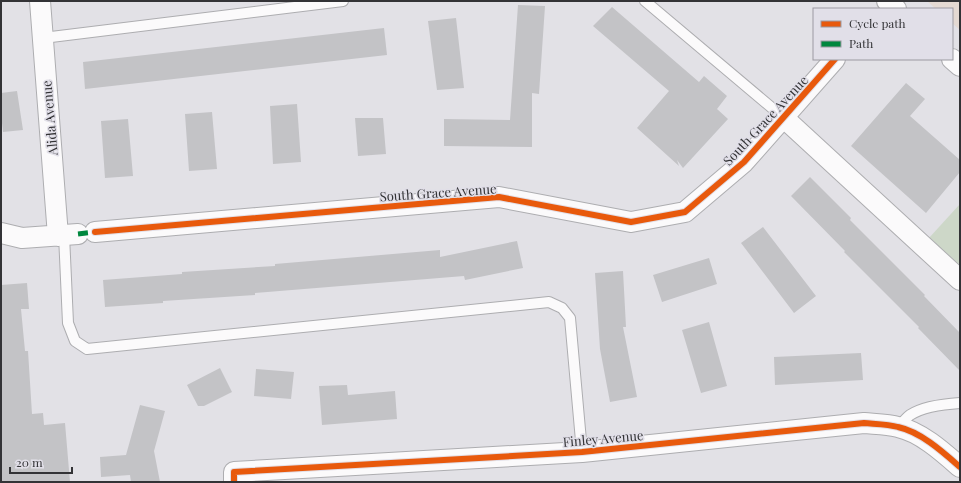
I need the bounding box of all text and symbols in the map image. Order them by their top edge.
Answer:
legend [813,8,953,60]
text: Cycle path [849,15,906,31]
text: Path [849,35,873,51]
street label: South Grace Avenue [719,71,811,169]
street label: Alida Avenue [37,79,61,157]
street label: South Grace Avenue [379,179,497,205]
street label: Finley Avenue [562,426,644,450]
scale bar [10,449,72,475]
text: 20 m [16,454,43,470]

